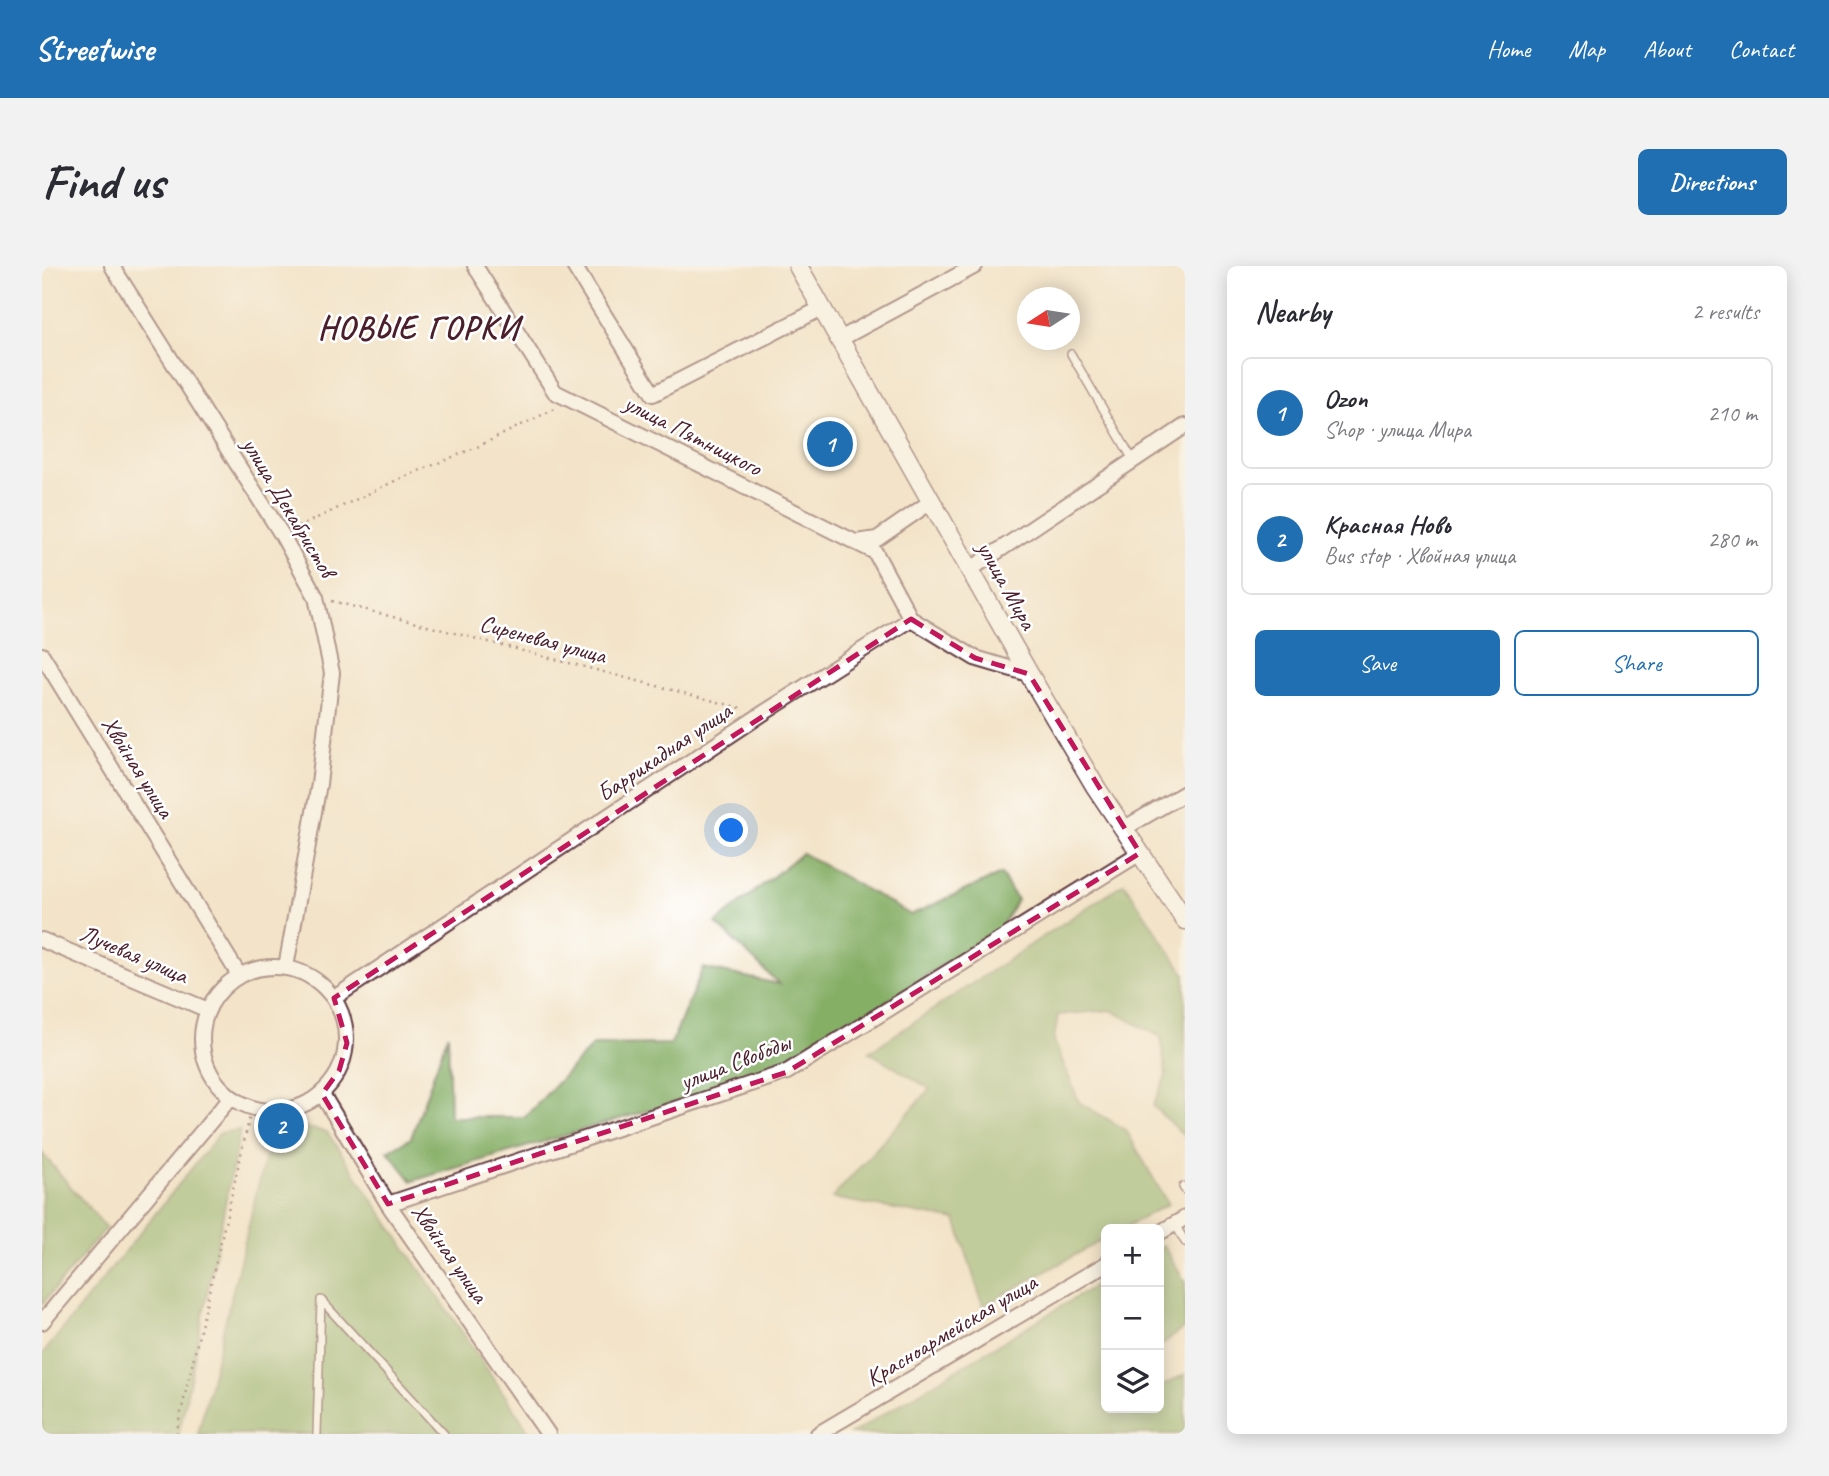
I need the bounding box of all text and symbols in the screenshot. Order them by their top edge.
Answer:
text: Streetwise [35,28,154,70]
text: Home [1487,34,1530,64]
text: Map [1568,34,1605,64]
text: About [1643,34,1691,64]
text: Contact [1729,34,1794,64]
button: Directions [1638,149,1787,215]
text: Find us [42,151,164,213]
north arrow [1017,287,1080,350]
text: Nearby [1255,293,1331,331]
text: 2 results [1692,297,1759,326]
district label: НОВЫЕ ГОРКИ [318,307,524,348]
text: Ozon [1324,382,1367,415]
street label: улица Пятницкого [617,387,768,483]
text: 1 [1275,399,1285,428]
text: 210 m [1708,399,1757,428]
text: Shop · улица Мира [1324,415,1471,444]
pin: 1 [807,418,853,470]
street label: улица Декабристов [235,430,345,586]
text: Красная Новь [1324,508,1450,541]
text: 2 [1275,525,1285,554]
text: 280 m [1708,525,1757,554]
street label: улица Мира [970,534,1044,636]
text: Bus stop · Хвойная улица [1324,541,1515,570]
street label: Сиреневая улица [477,608,611,671]
button: Save [1255,630,1500,696]
button: Share [1514,630,1759,696]
street label: Баррикадная улица [591,695,738,808]
street label: Хвойная улица [95,711,182,825]
your location [714,813,748,847]
street label: Лучевая улица [75,918,194,991]
street label: улица Свободы [674,1026,796,1097]
pin: 2 [258,1100,304,1152]
street label: Хвойная улица [405,1198,496,1310]
map controls [1101,1224,1164,1413]
button: + [1101,1224,1164,1287]
street label: Красноармейская улица [860,1266,1043,1393]
button: − [1101,1287,1164,1350]
button: layers [1101,1350,1164,1413]

